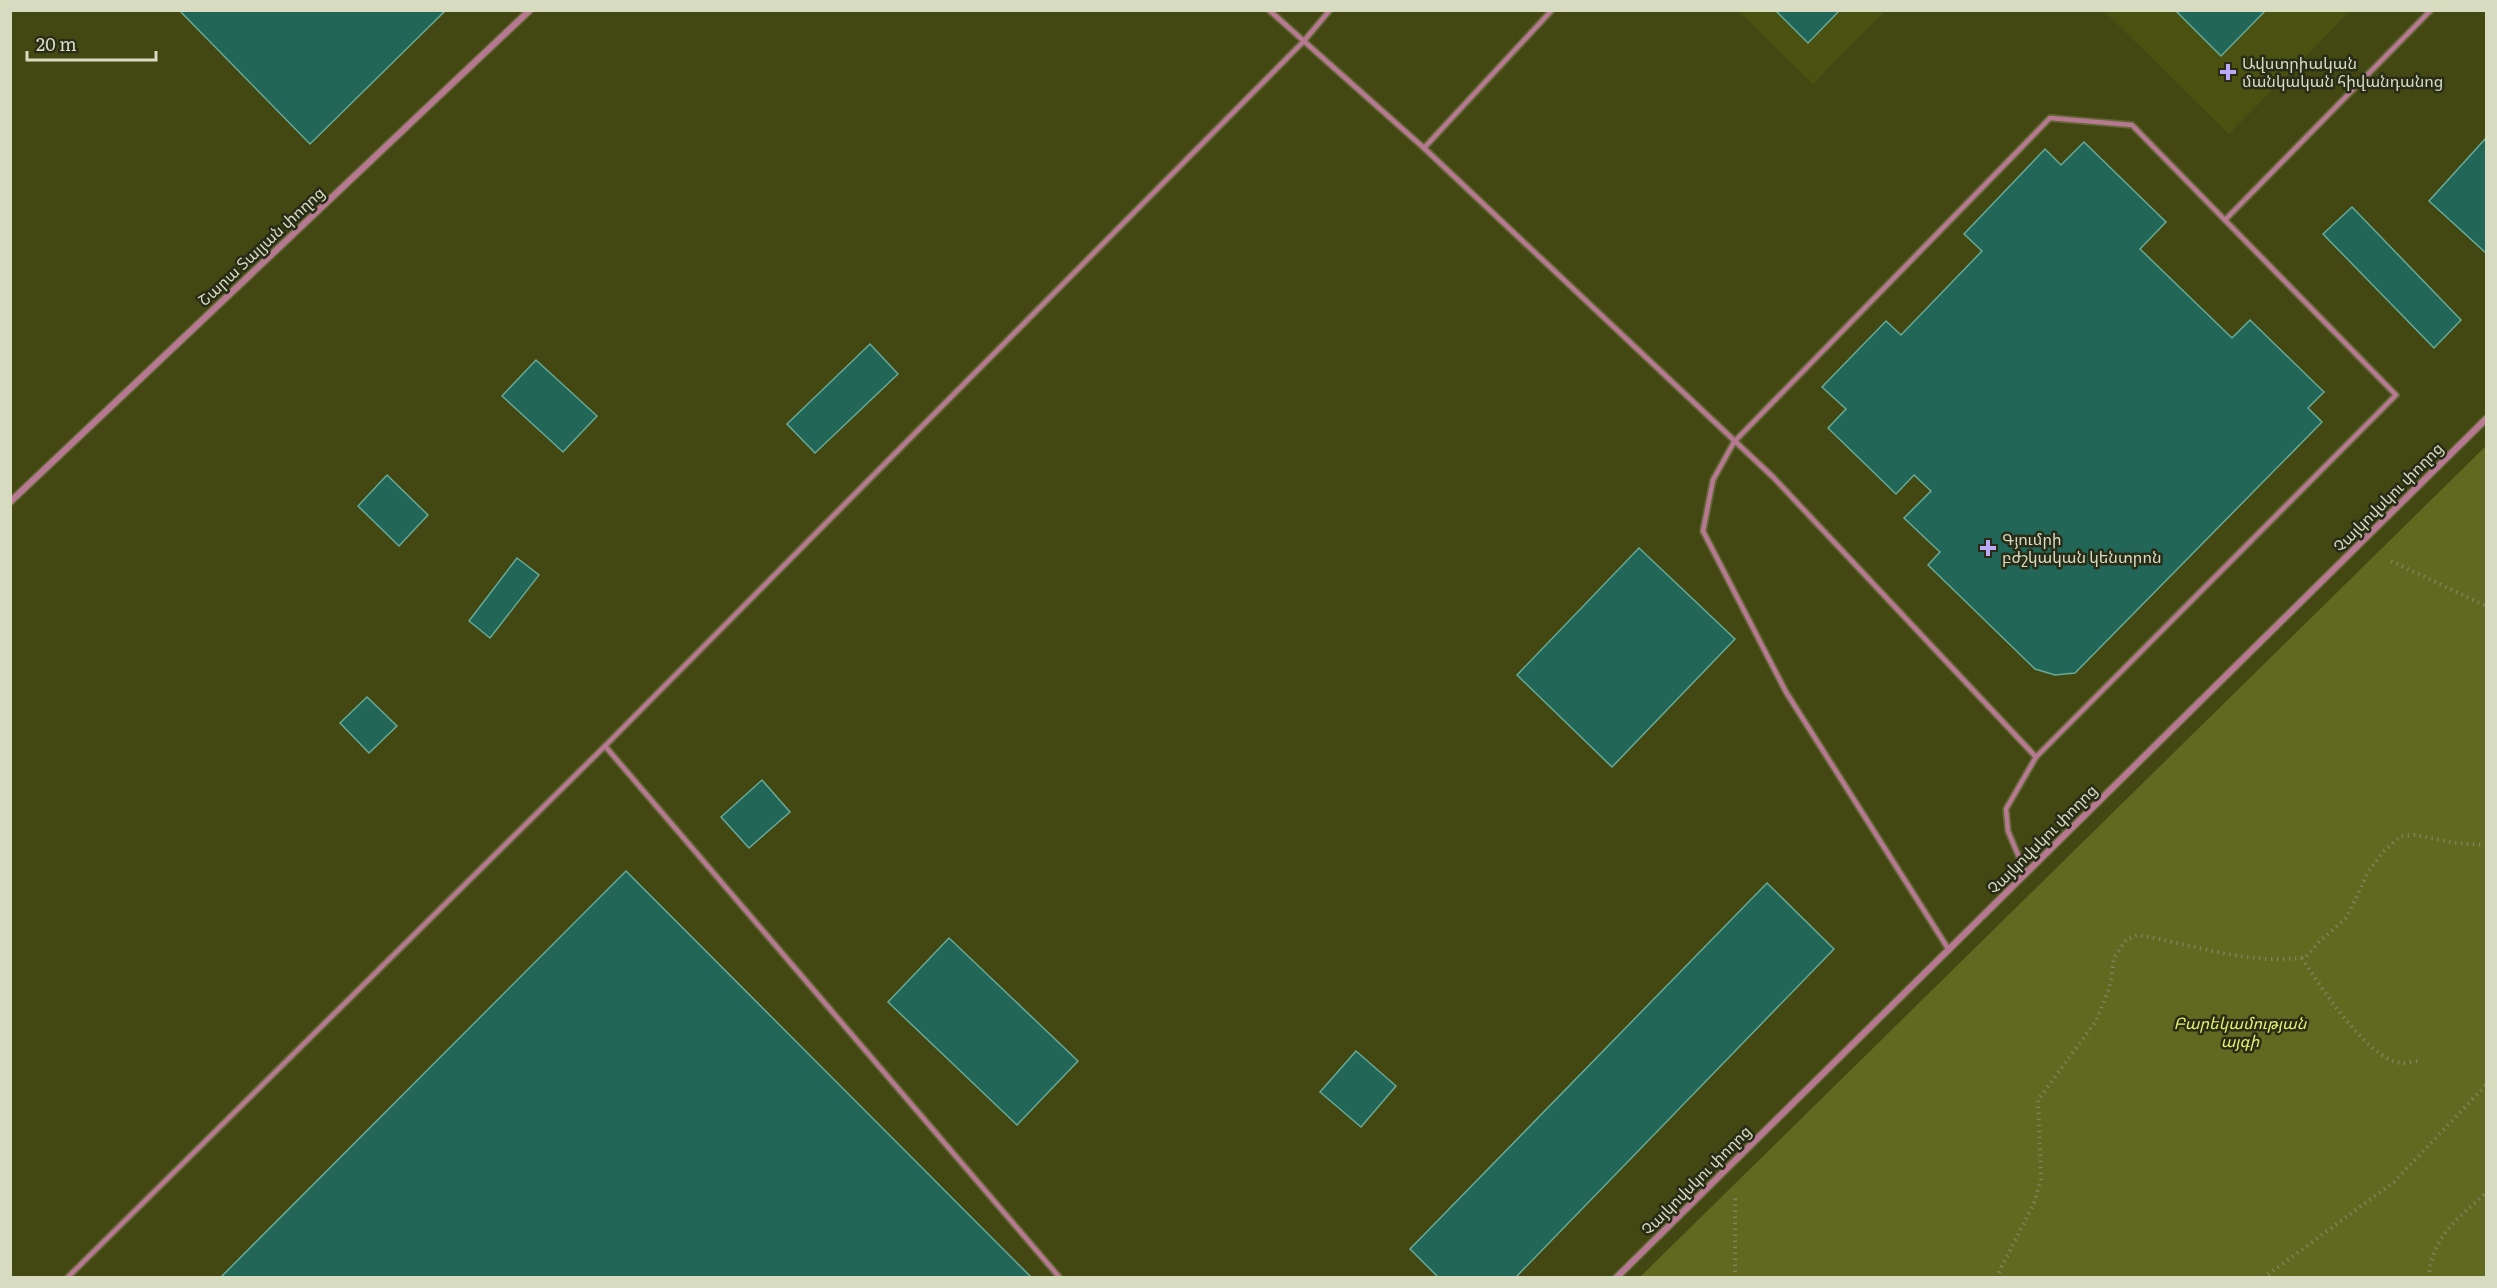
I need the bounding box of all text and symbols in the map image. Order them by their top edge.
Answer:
scale bar [27,24,156,62]
text: 20 m [36,30,77,57]
place label: Ավստրիական մանկական հիվանդանոց [2242,50,2443,92]
marker: Ավստրիական մանկական հիվանդանոց [2219,63,2237,81]
street label: Շարա Տալյան փողոց [192,180,329,311]
street label: Չայկովսկու փողոց [2327,436,2448,557]
place label: Գյումրի բժշկական կենտրոն [2002,526,2162,568]
marker: Գյումրի բժշկական կենտրոն [1979,539,1997,557]
street label: Չայկովսկու փողոց [1981,778,2102,899]
park label: Բարեկամության այգի [2174,1010,2308,1052]
street label: Չայկովսկու փողոց [1635,1119,1756,1240]

